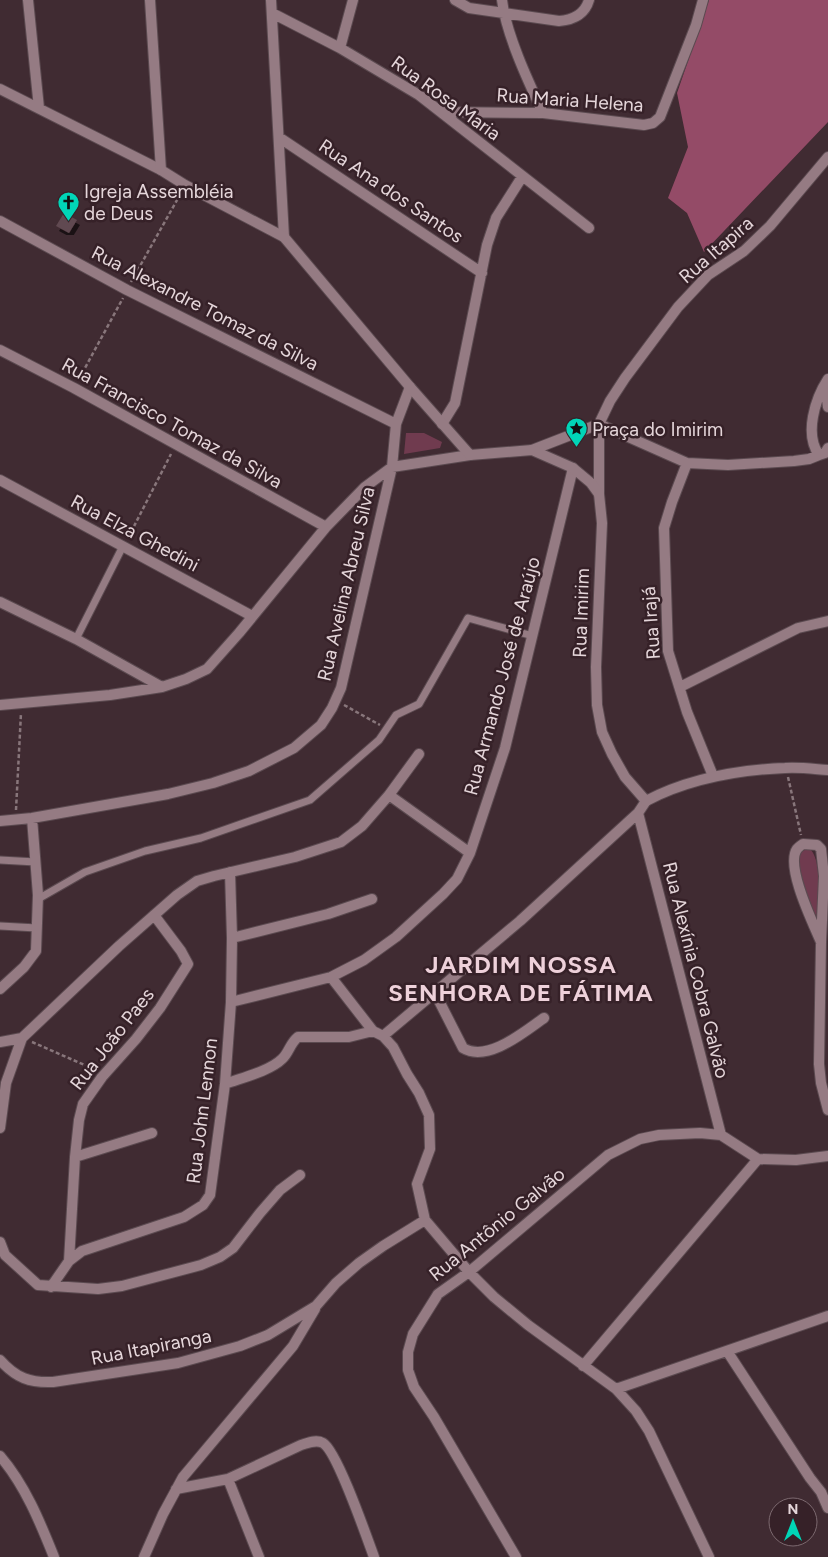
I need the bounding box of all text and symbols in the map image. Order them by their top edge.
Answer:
street label: Rua Rosa Maria [387,51,505,145]
street label: Rua Maria Helena [496,83,644,117]
street label: Rua Ana dos Santos [314,134,468,248]
place label: Igreja Assembléia de Deus [84,180,234,225]
church icon: Igreja Assembléia de Deus [56,190,80,221]
street label: Rua Itapira [674,212,758,288]
street label: Rua Alexandre Tomaz da Silva [88,241,322,375]
street label: Rua Francisco Tomaz da Silva [58,353,286,493]
place icon: Praça do Imirim [564,417,588,448]
place label: Praça do Imirim [592,418,723,441]
street label: Rua Avelina Abreu Silva [312,485,380,683]
street label: Rua Elza Ghedini [67,490,203,576]
street label: Rua Armando José de Araújo [459,554,545,798]
street label: Rua Imirim [568,568,594,658]
street label: Rua Irajá [637,586,665,660]
street label: Rua Alexínia Cobra Galvão [658,859,734,1081]
district label: JARDIM NOSSA SENHORA DE FÁTIMA [388,950,654,1007]
street label: Rua João Paes [65,983,159,1094]
street label: Rua John Lennon [182,1037,222,1185]
street label: Rua Antônio Galvão [425,1162,569,1286]
street label: Rua Itapiranga [89,1324,213,1370]
north arrow [768,1497,818,1547]
text: N [788,1501,798,1518]

